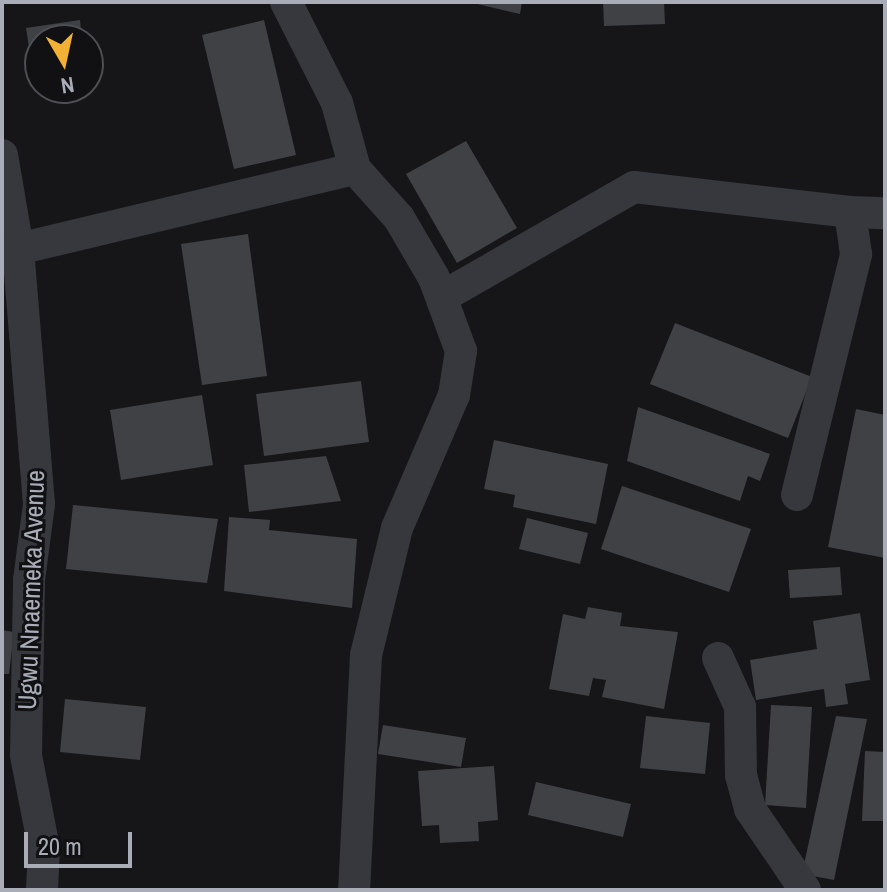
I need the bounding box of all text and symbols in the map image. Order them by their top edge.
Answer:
north arrow [24,24,104,104]
text: N [59,70,76,102]
street label: Ugwu Nnaemeka Avenue [11,469,51,711]
scale bar [28,816,136,866]
text: 20 m [38,830,82,862]

